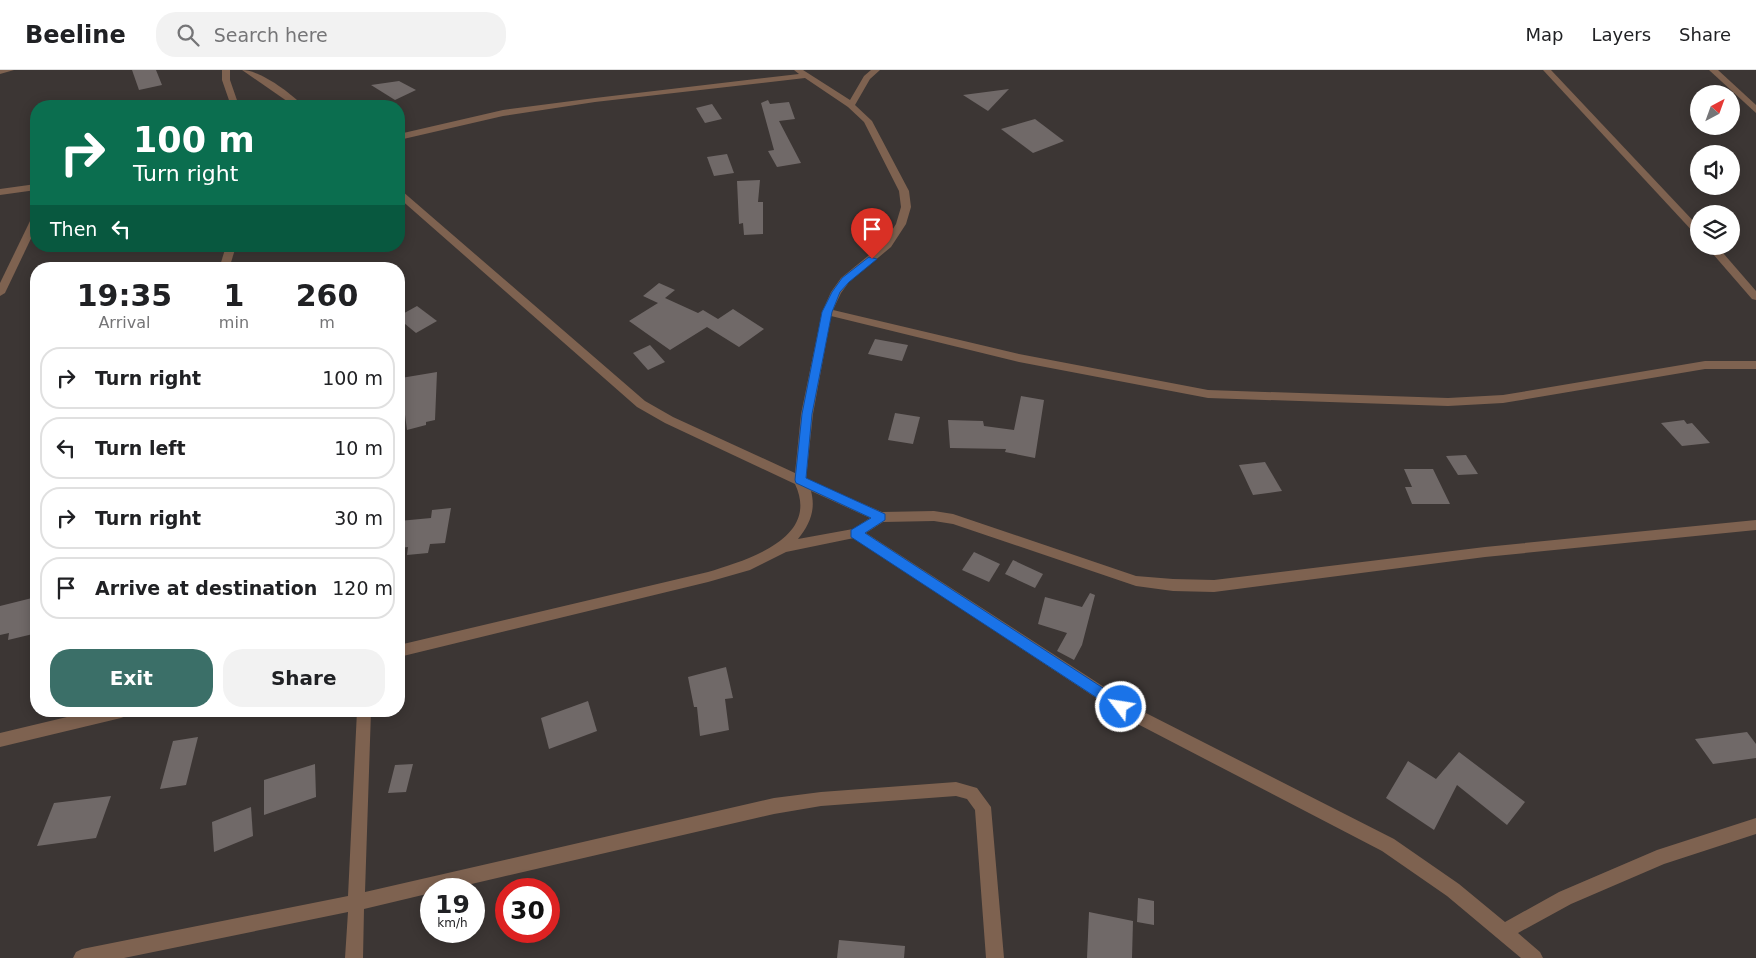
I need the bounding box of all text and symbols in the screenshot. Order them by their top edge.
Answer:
search box [156,12,506,57]
text: Beeline [25,21,126,49]
icon: search [174,21,202,49]
text: Search here [214,24,328,46]
text: Map [1525,24,1563,45]
text: Layers [1591,24,1651,45]
text: Share [1679,24,1731,45]
north arrow [1690,85,1740,135]
map controls [1690,85,1740,255]
icon: right [50,120,115,185]
text: 100 m [133,120,255,160]
button: sound [1690,145,1740,195]
text: Turn right [133,161,238,186]
button: layers [1690,205,1740,255]
pin [851,208,893,259]
icon: left [107,215,135,243]
icon: arrive [858,215,886,243]
text: Then [50,218,97,240]
text: 19:35 [77,278,172,313]
text: 1 [223,278,244,313]
text: 260 [296,278,358,313]
text: Arrival [98,313,150,332]
text: min [219,313,249,332]
text: m [319,313,335,332]
icon: right [52,364,80,392]
text: Turn right [95,367,201,389]
text: 100 m [322,367,383,389]
icon: left [52,434,80,462]
text: Turn left [95,437,186,459]
text: 10 m [334,437,383,459]
icon: right [52,504,80,532]
text: Turn right [95,507,201,529]
text: 30 m [334,507,383,529]
icon: arrive [52,574,80,602]
text: Arrive at destination [95,577,317,599]
text: 120 m [332,577,393,599]
button: Exit [50,649,213,707]
button: Share [223,649,385,707]
position arrow [1094,680,1146,732]
speed limit sign: 30 [495,878,560,943]
text: 19 [435,890,470,919]
text: km/h [437,916,468,930]

